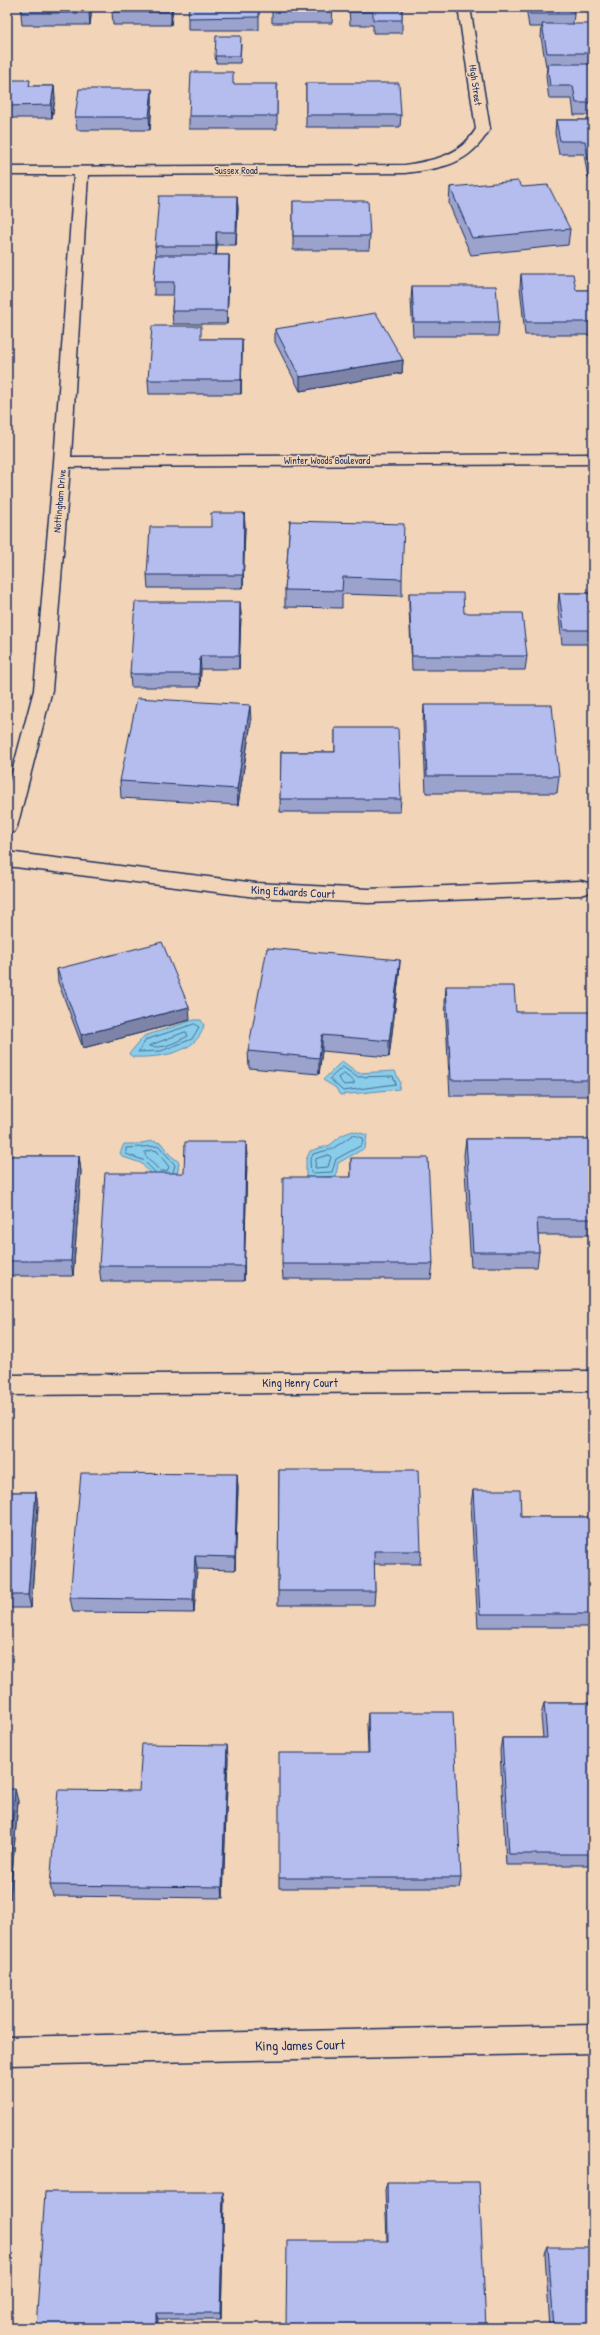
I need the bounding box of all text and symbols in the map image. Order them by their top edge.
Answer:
street label: High Street [466,64,485,107]
street label: Sussex Road [214,164,258,177]
street label: Winter Woods Boulevard [284,454,370,467]
street label: Nottingham Drive [50,469,69,533]
street label: King Edwards Court [250,881,336,902]
street label: King Henry Court [262,1374,339,1391]
street label: King James Court [255,2034,345,2056]

